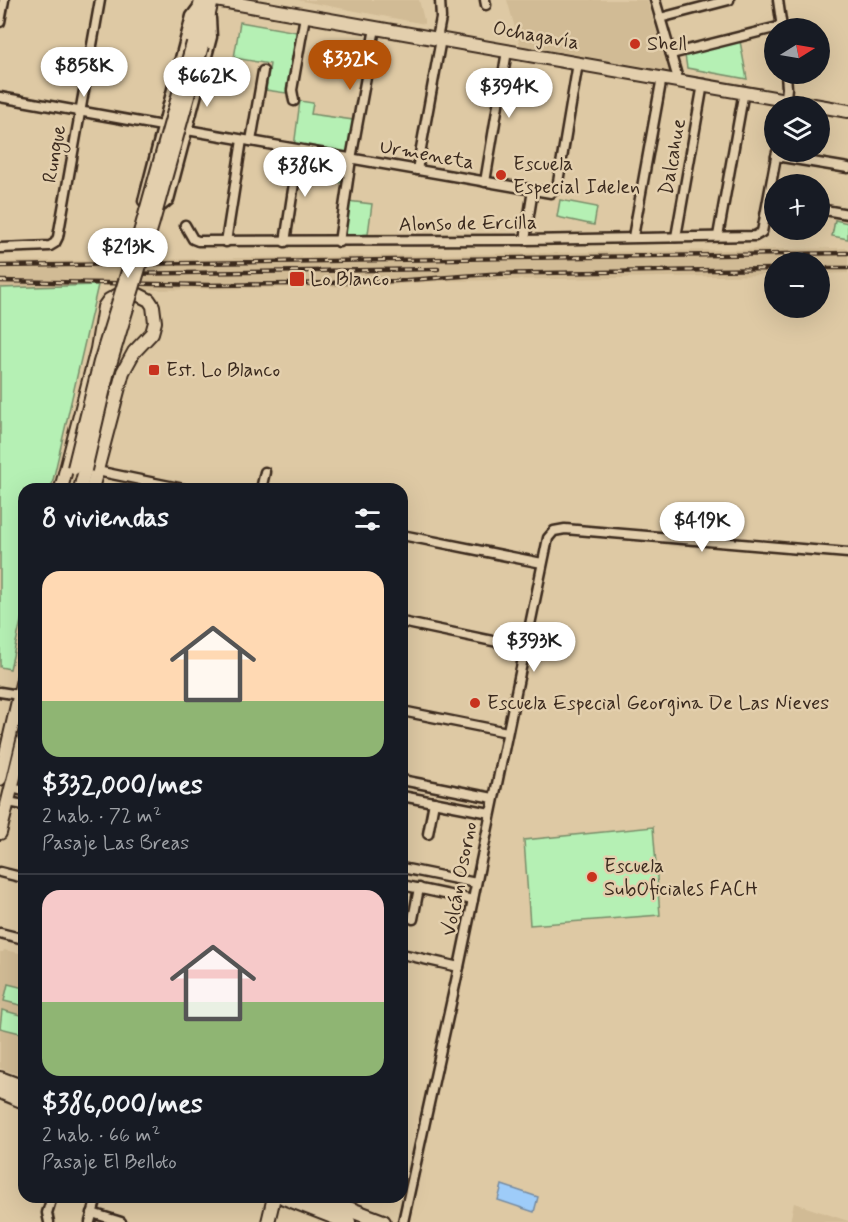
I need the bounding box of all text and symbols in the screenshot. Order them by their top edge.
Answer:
street label: Ochagavía [491,15,581,57]
north arrow [764,18,830,84]
map controls [764,18,830,318]
place label: Shell [647,31,687,58]
marker: Shell [628,37,642,51]
pin: $332K [308,40,392,91]
text: $332K [322,46,378,73]
pin: $858K [42,47,126,98]
text: $858K [55,53,113,80]
pin: $662K [165,57,249,108]
text: $662K [177,63,237,90]
pin: $394K [467,68,551,119]
text: $394K [480,74,538,101]
button: layers [764,96,830,162]
street label: Dalcahue [653,116,693,197]
street label: Rungue [37,123,74,185]
street label: Urmeneta [378,133,476,177]
pin: $386K [263,147,347,198]
place label: Escuela Especial Idelen [513,151,640,201]
text: $386K [277,153,333,180]
marker: Escuela Especial Idelen [494,168,508,182]
button: + [764,174,830,240]
street label: Alonso de Ercilla [399,209,537,239]
pin: $213K [86,228,170,279]
text: $213K [102,234,154,261]
button: − [764,252,830,318]
place label: Lo Blanco [310,266,389,293]
marker: Lo Blanco [288,270,306,288]
place label: Est. Lo Blanco [166,357,280,384]
marker: Est. Lo Blanco [147,363,161,377]
text: 8 viviendas [42,502,169,536]
pin: $419K [660,502,744,553]
icon: filters [351,503,384,536]
text: $419K [674,508,730,535]
icon: home [159,610,267,718]
pin: $393K [492,622,576,673]
text: $393K [507,628,562,655]
place label: Escuela Especial Georgina De Las Nieves [487,690,829,717]
marker: Escuela Especial Georgina De Las Nieves [468,696,482,710]
text: $332,000/mes [42,769,203,803]
text: 2 hab. · 72 m² [42,803,162,830]
street label: Volcán Osorno [436,819,484,939]
text: Pasaje Las Breas [42,830,189,857]
place label: Escuela SubOficiales FACH [604,853,758,903]
marker: Escuela SubOficiales FACH [585,870,599,884]
icon: home [159,929,267,1037]
text: $386,000/mes [42,1088,203,1122]
text: 2 hab. · 66 m² [42,1122,160,1149]
text: Pasaje El Belloto [42,1149,177,1176]

